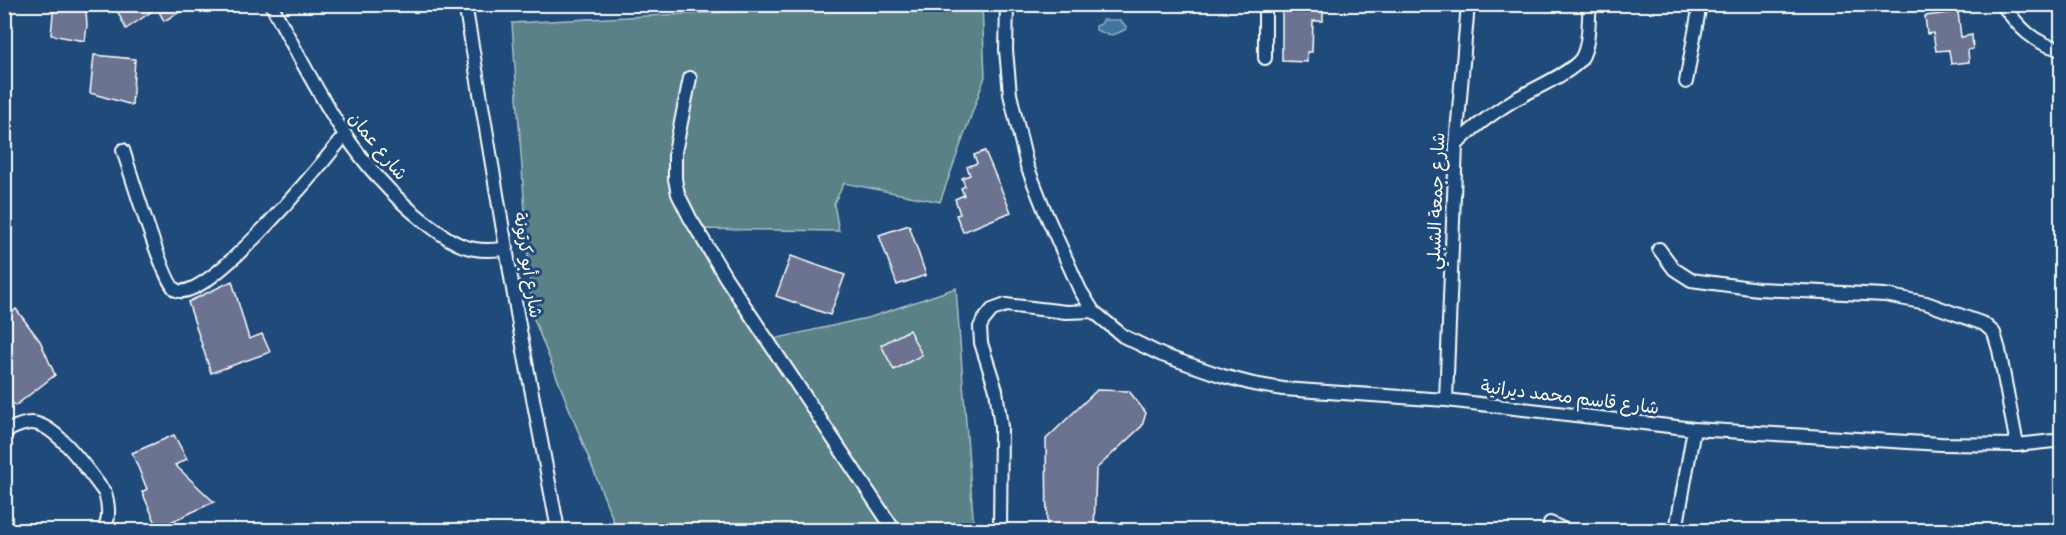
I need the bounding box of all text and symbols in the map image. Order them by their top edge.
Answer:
street label: شارع عمان [343,107,412,185]
street label: شارع جمعة الشبلي [1423,132,1454,270]
street label: شارع أبو كرتونة [508,210,547,320]
street label: شارع قاسم محمد ديرانية [1479,375,1660,422]

